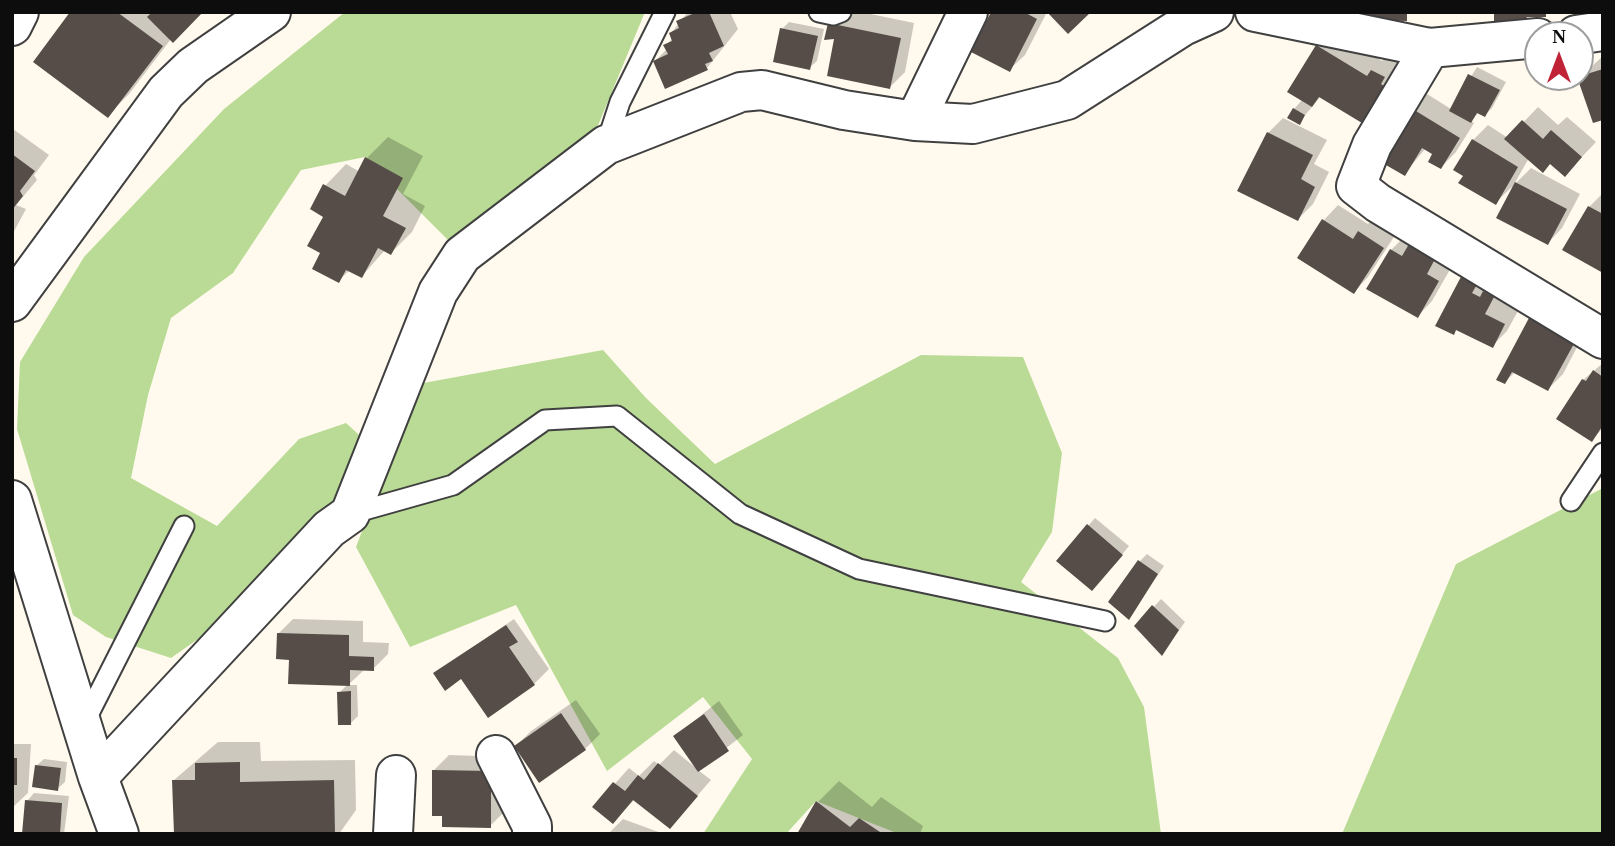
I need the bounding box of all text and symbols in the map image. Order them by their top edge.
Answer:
north arrow [1524,21,1594,91]
text: N [1552,26,1566,47]

